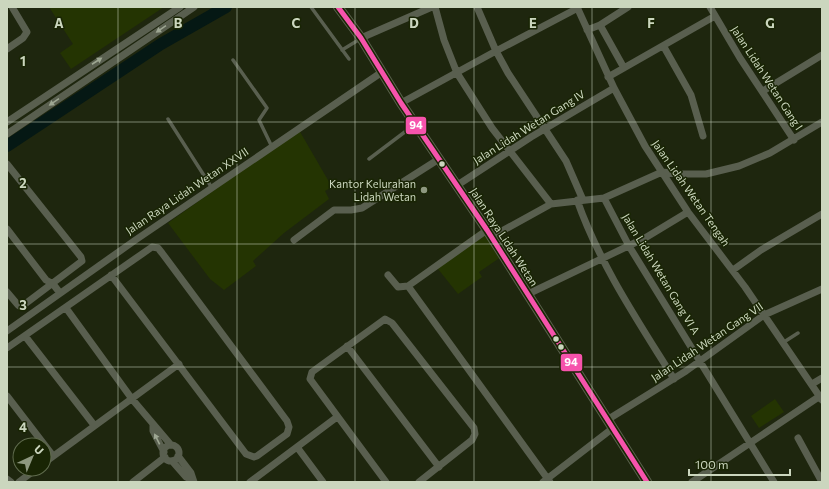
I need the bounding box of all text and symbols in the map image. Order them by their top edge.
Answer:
text: A [54,15,64,31]
text: B [174,15,183,31]
text: C [292,15,301,31]
text: D [409,15,419,31]
text: E [529,15,537,31]
text: F [647,15,655,31]
street label: Jalan Lidah Wetan Gang I [728,23,806,133]
one-way arrow [156,25,166,33]
text: 1 [20,53,26,69]
one-way arrow [92,57,102,65]
street label: Jalan Lidah Wetan Gang IV [470,87,588,167]
one-way arrow [48,98,59,106]
line badge: 94 [405,116,427,135]
text: 94 [409,118,423,131]
street label: Jalan Lidah Wetan Tengah [649,137,733,249]
street label: Jalan Raya Lidah Wetan XXVII [123,145,251,237]
unlabelled marker [437,159,447,169]
text: 2 [19,175,27,191]
place label: Kantor Kelurahan Lidah Wetan [329,177,416,203]
marker: Kantor Kelurahan Lidah Wetan [419,185,429,195]
street label: Jalan Raya Lidah Wetan [467,185,541,289]
street label: Jalan Lidah Wetan Gang VI A [619,211,703,337]
text: 3 [19,297,27,313]
street label: Jalan Lidah Wetan Gang VII [648,299,766,385]
unlabelled marker [551,334,561,344]
unlabelled marker [556,342,566,352]
line badge: 94 [560,353,583,372]
text: 94 [564,355,578,368]
text: 4 [19,419,27,435]
one-way arrow [153,433,160,444]
north arrow [12,437,52,477]
text: U [32,442,47,457]
scale bar [689,451,790,477]
text: 100 m [695,457,729,471]

